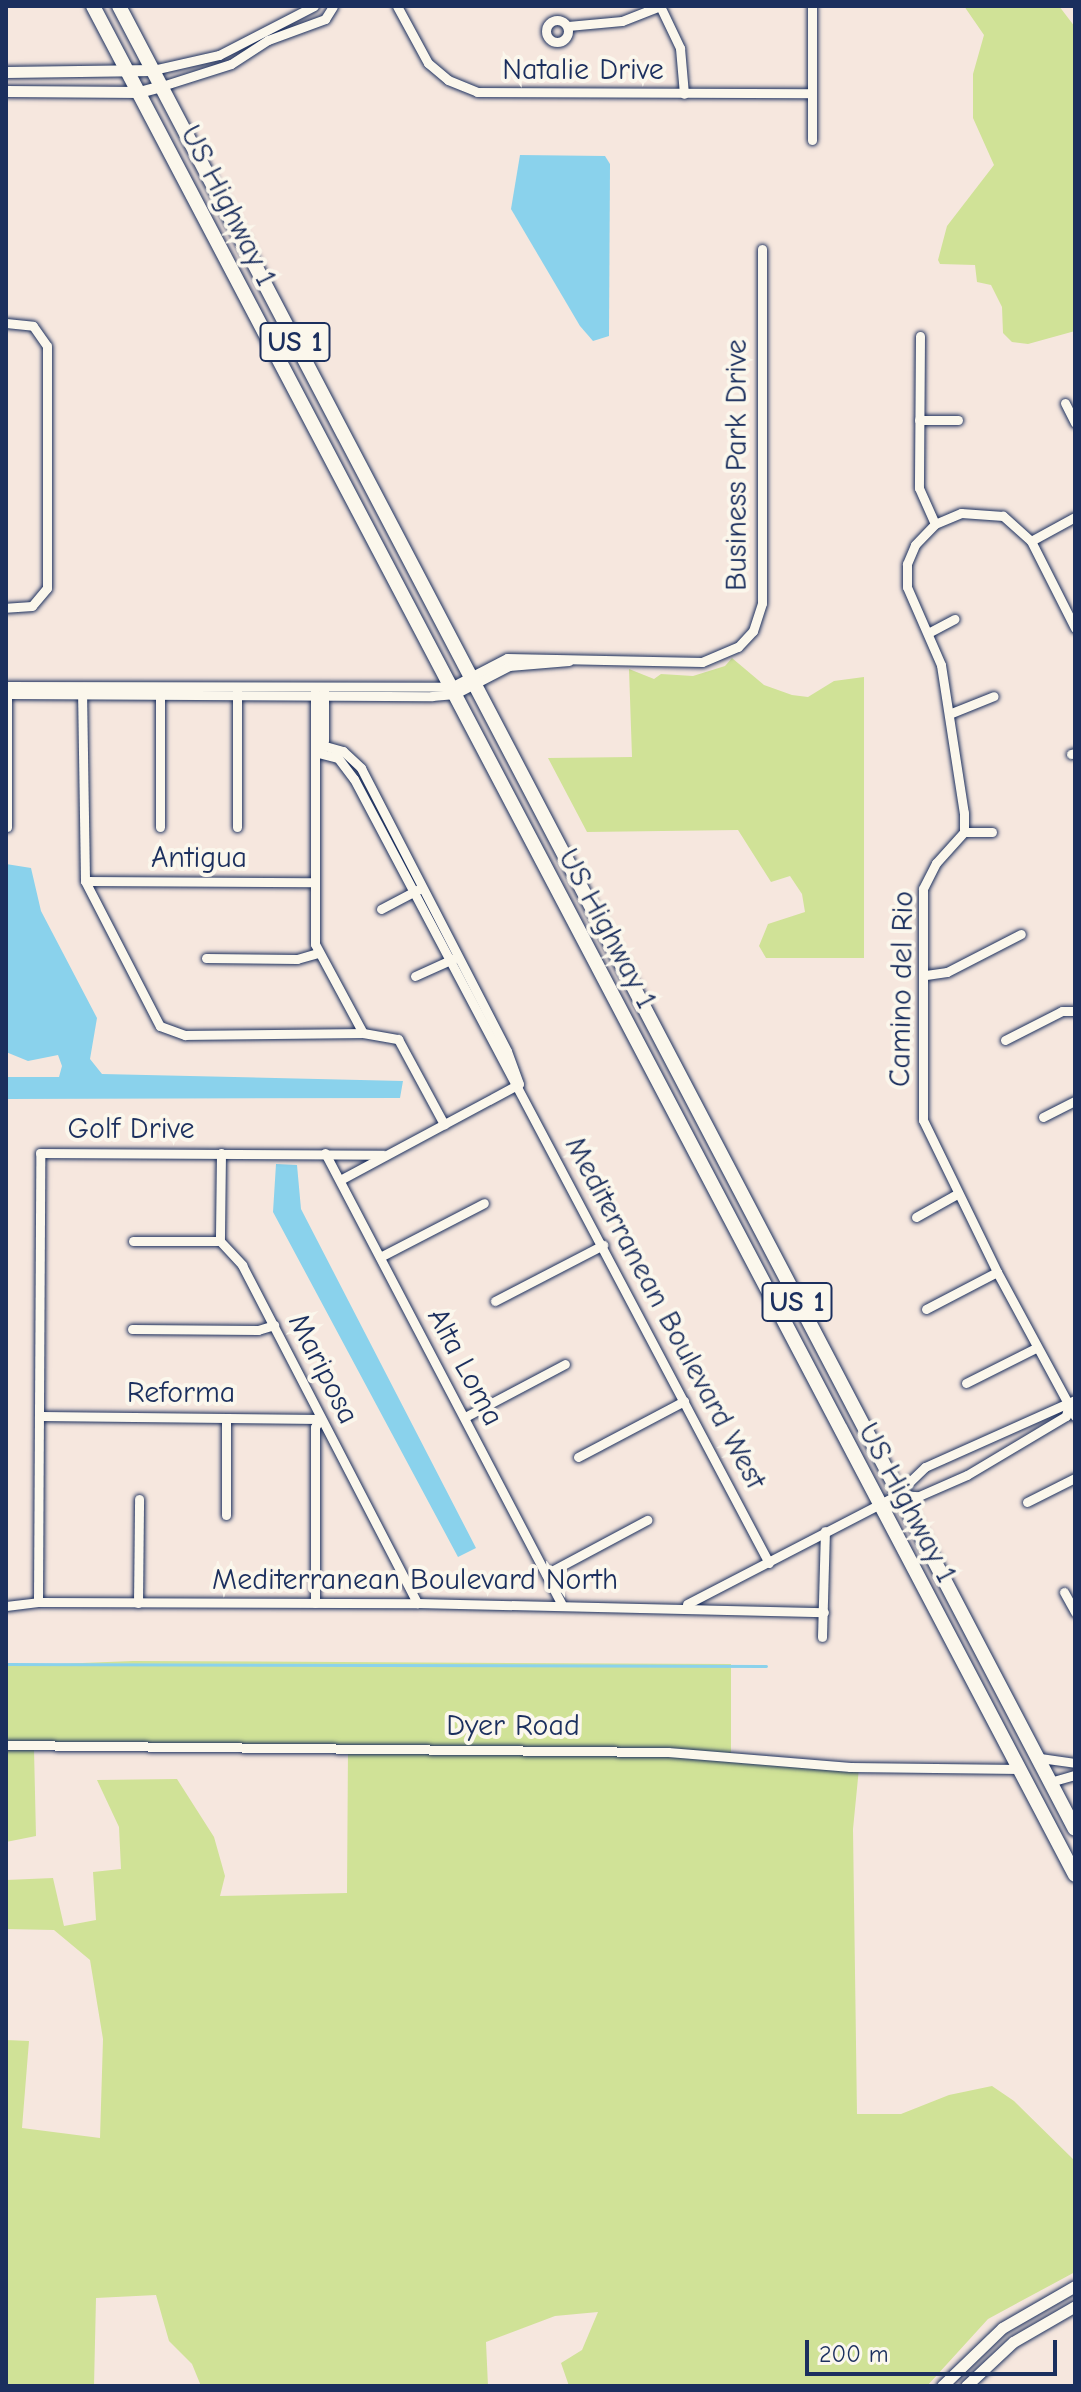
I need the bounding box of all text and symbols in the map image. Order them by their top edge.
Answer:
street label: Natalie Drive [502,52,664,88]
street label: US Highway 1 [172,119,284,293]
road number: US 1 [259,318,331,366]
street label: Business Park Drive [719,339,755,591]
street label: Antigua [151,840,247,876]
street label: US Highway 1 [550,843,664,1015]
street label: Camino del Rio [882,891,922,1087]
street label: Golf Drive [68,1111,194,1147]
street label: Mediterranean Boulevard West [557,1131,773,1495]
road number: US 1 [761,1278,833,1326]
street label: Alta Loma [419,1302,511,1432]
street label: Mariposa [280,1308,366,1430]
street label: Reforma [127,1375,235,1411]
street label: US Highway 1 [850,1417,964,1589]
street label: Mediterranean Boulevard North [212,1562,618,1598]
street label: Dyer Road [446,1708,580,1744]
scale bar [809,2324,1061,2374]
text: 200 m [819,2340,889,2368]

